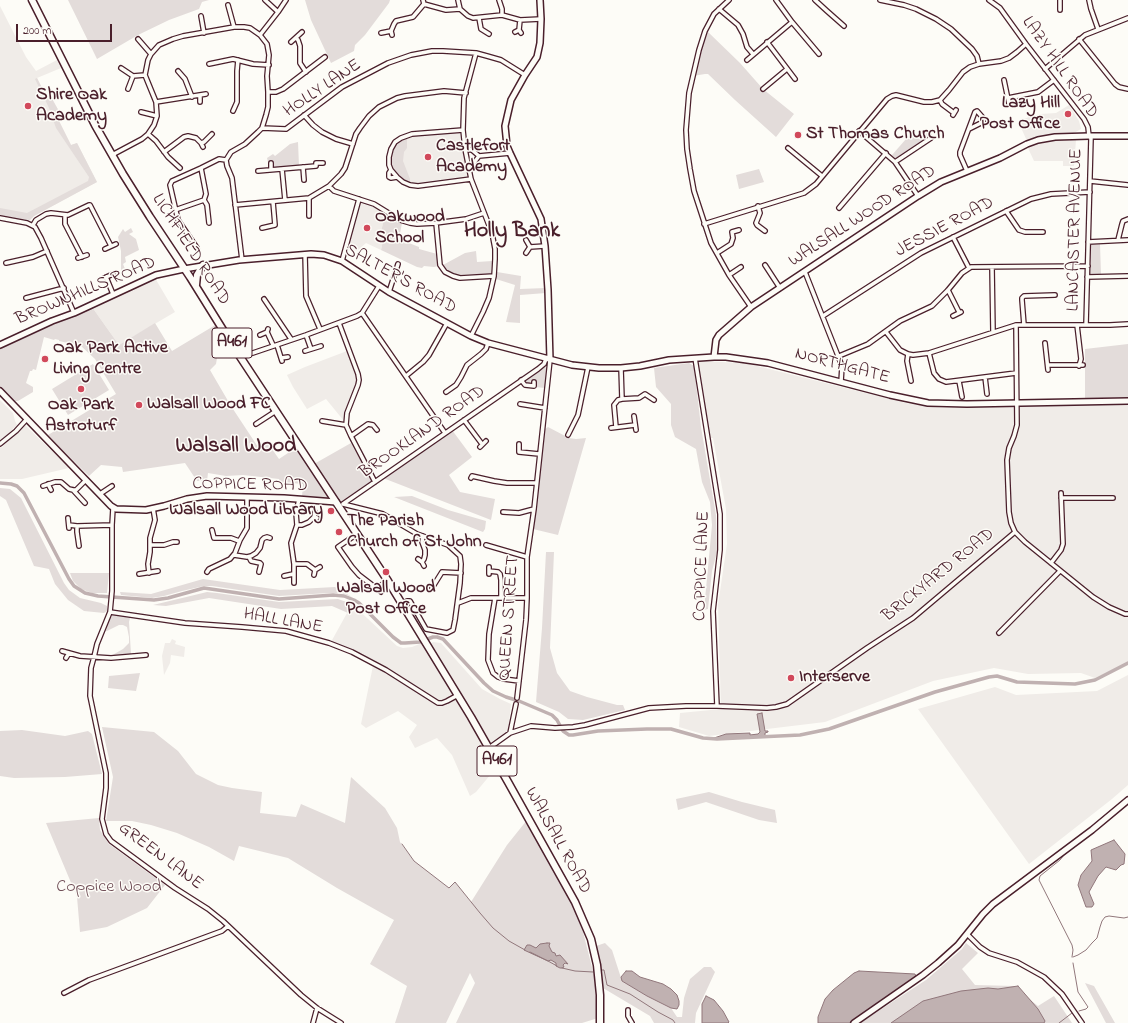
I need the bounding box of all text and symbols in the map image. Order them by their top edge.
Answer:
street label: LAZY HILL ROAD [1016,13,1102,123]
scale bar [18,16,114,42]
text: 200 m [23,22,52,40]
street label: HOLLY LANE [280,55,366,123]
place label: Shire Oak Academy [36,85,107,128]
place label: Lazy Hill Post Office [980,93,1060,136]
marker: Shire Oak Academy [23,101,33,111]
marker: Lazy Hill Post Office [1063,109,1073,119]
place label: St Thomas Church [806,124,944,146]
marker: St Thomas Church [793,130,803,140]
place label: Castlefort Academy [436,136,510,178]
street label: LANCASTER AVENUE [1064,148,1088,312]
marker: Castlefort Academy [423,152,433,162]
street label: WALSALL WOOD ROAD [785,161,941,273]
street label: LICHFIELD ROAD [146,190,234,310]
street label: JESSIE ROAD [892,193,998,263]
place label: Oakwood School [375,207,445,250]
district label: Holly Bank [464,219,560,245]
marker: Oakwood School [362,223,372,233]
street label: SALTER'S ROAD [340,240,460,320]
street label: BROWNHILLS ROAD [13,253,159,331]
road number: A461 [212,328,252,358]
place label: Oak Park Active Living Centre [53,338,168,380]
street label: NORTHGATE [792,344,892,390]
marker: Oak Park Active Living Centre [40,354,50,364]
street label: BROOKLAND ROAD [356,382,490,484]
marker: Oak Park Astroturf [76,384,86,394]
place label: Walsall Wood FC [147,394,271,416]
place label: Oak Park Astroturf [45,395,117,438]
marker: Walsall Wood FC [134,400,144,410]
district label: Walsall Wood [176,434,296,460]
street label: COPPICE ROAD [192,474,308,498]
place label: Walsall Wood Library [169,500,323,522]
marker: Walsall Wood Library [326,506,336,516]
place label: The Parish Church of St John [347,511,482,554]
street label: COPPICE LANE [690,511,716,621]
street label: BRICKYARD ROAD [879,524,999,628]
marker: The Parish Church of St John [334,527,344,537]
street label: QUEEN STREET [495,555,525,681]
marker: Walsall Wood Post Office [381,567,391,577]
place label: Walsall Wood Post Office [337,578,435,620]
street label: HALL LANE [242,604,324,640]
place label: Interserve [799,667,870,689]
marker: Interserve [786,673,796,683]
road number: A461 [477,746,517,776]
street label: WALSALL ROAD [519,784,595,898]
street label: GREEN LANE [113,818,207,896]
park label: Coppice Wood [56,877,162,899]

